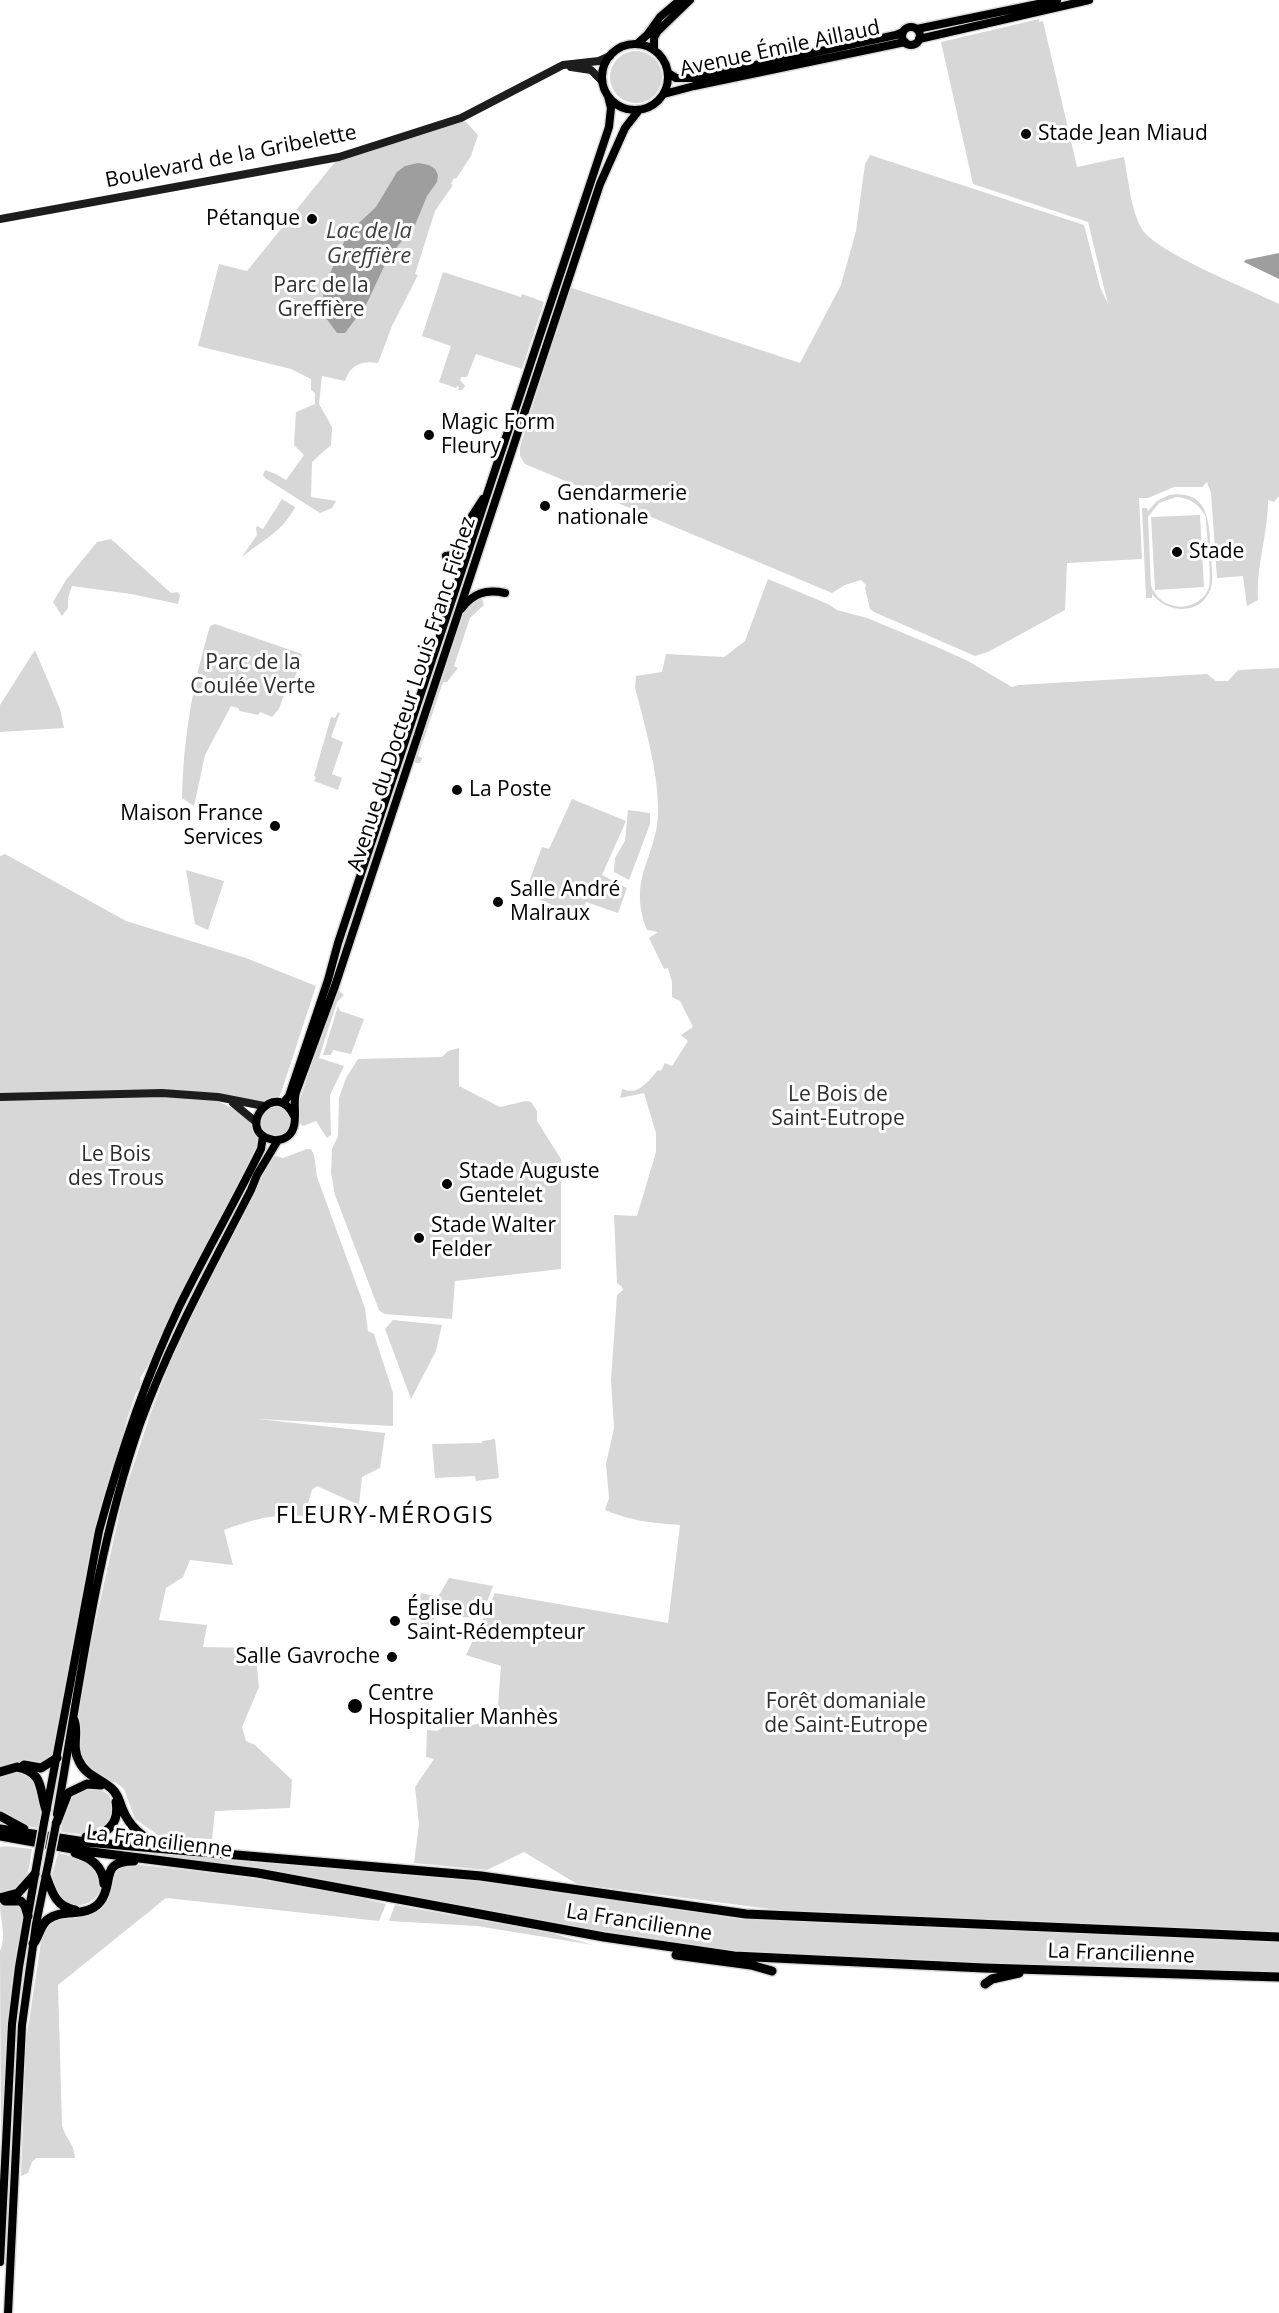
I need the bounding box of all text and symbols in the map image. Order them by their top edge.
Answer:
street label: Avenue Émile Aillaud [678,15,882,83]
street label: Boulevard de la Gribelette [103,120,359,194]
place label: Stade Jean Miaud [1038,121,1208,147]
marker: Stade Jean Miaud [1019,127,1033,141]
place label: Pétanque [206,206,300,232]
marker: Pétanque [305,212,319,226]
water label: Lac de la Greffière [326,219,412,270]
park label: Parc de la Greffière [273,273,369,323]
place label: Magic Form Fleury [441,410,555,460]
marker: Magic Form Fleury [422,428,436,442]
place label: Gendarmerie nationale [557,481,687,531]
marker: Gendarmerie nationale [538,499,552,513]
street label: Avenue du Docteur Louis Franc Fichez [343,514,481,874]
place label: Stade [1189,539,1244,565]
marker: Stade [1170,545,1184,559]
park label: Parc de la Coulée Verte [190,650,316,700]
place label: La Poste [469,777,552,803]
marker: La Poste [450,783,464,797]
place label: Maison France Services [120,801,263,851]
marker: Maison France Services [268,819,282,833]
place label: Salle André Malraux [510,877,620,927]
marker: Salle André Malraux [491,895,505,909]
park label: Le Bois de Saint-Eutrope [771,1082,905,1132]
park label: Le Bois des Trous [68,1142,164,1192]
place label: Stade Auguste Gentelet [459,1159,599,1209]
marker: Stade Auguste Gentelet [440,1177,454,1191]
place label: Stade Walter Felder [431,1213,556,1263]
marker: Stade Walter Felder [412,1231,426,1245]
district label: FLEURY-MÉROGIS [276,1502,494,1530]
place label: Église du Saint-Rédempteur [407,1596,585,1646]
marker: Église du Saint-Rédempteur [388,1614,402,1628]
place label: Salle Gavroche [236,1644,380,1670]
marker: Salle Gavroche [385,1650,399,1664]
place label: Centre Hospitalier Manhès [368,1681,558,1731]
park label: Forêt domaniale de Saint-Eutrope [764,1689,928,1739]
marker: Centre Hospitalier Manhès [346,1697,364,1715]
street label: La Francilienne [84,1821,234,1863]
street label: La Francilienne [564,1899,714,1947]
street label: La Francilienne [1047,1939,1195,1969]

